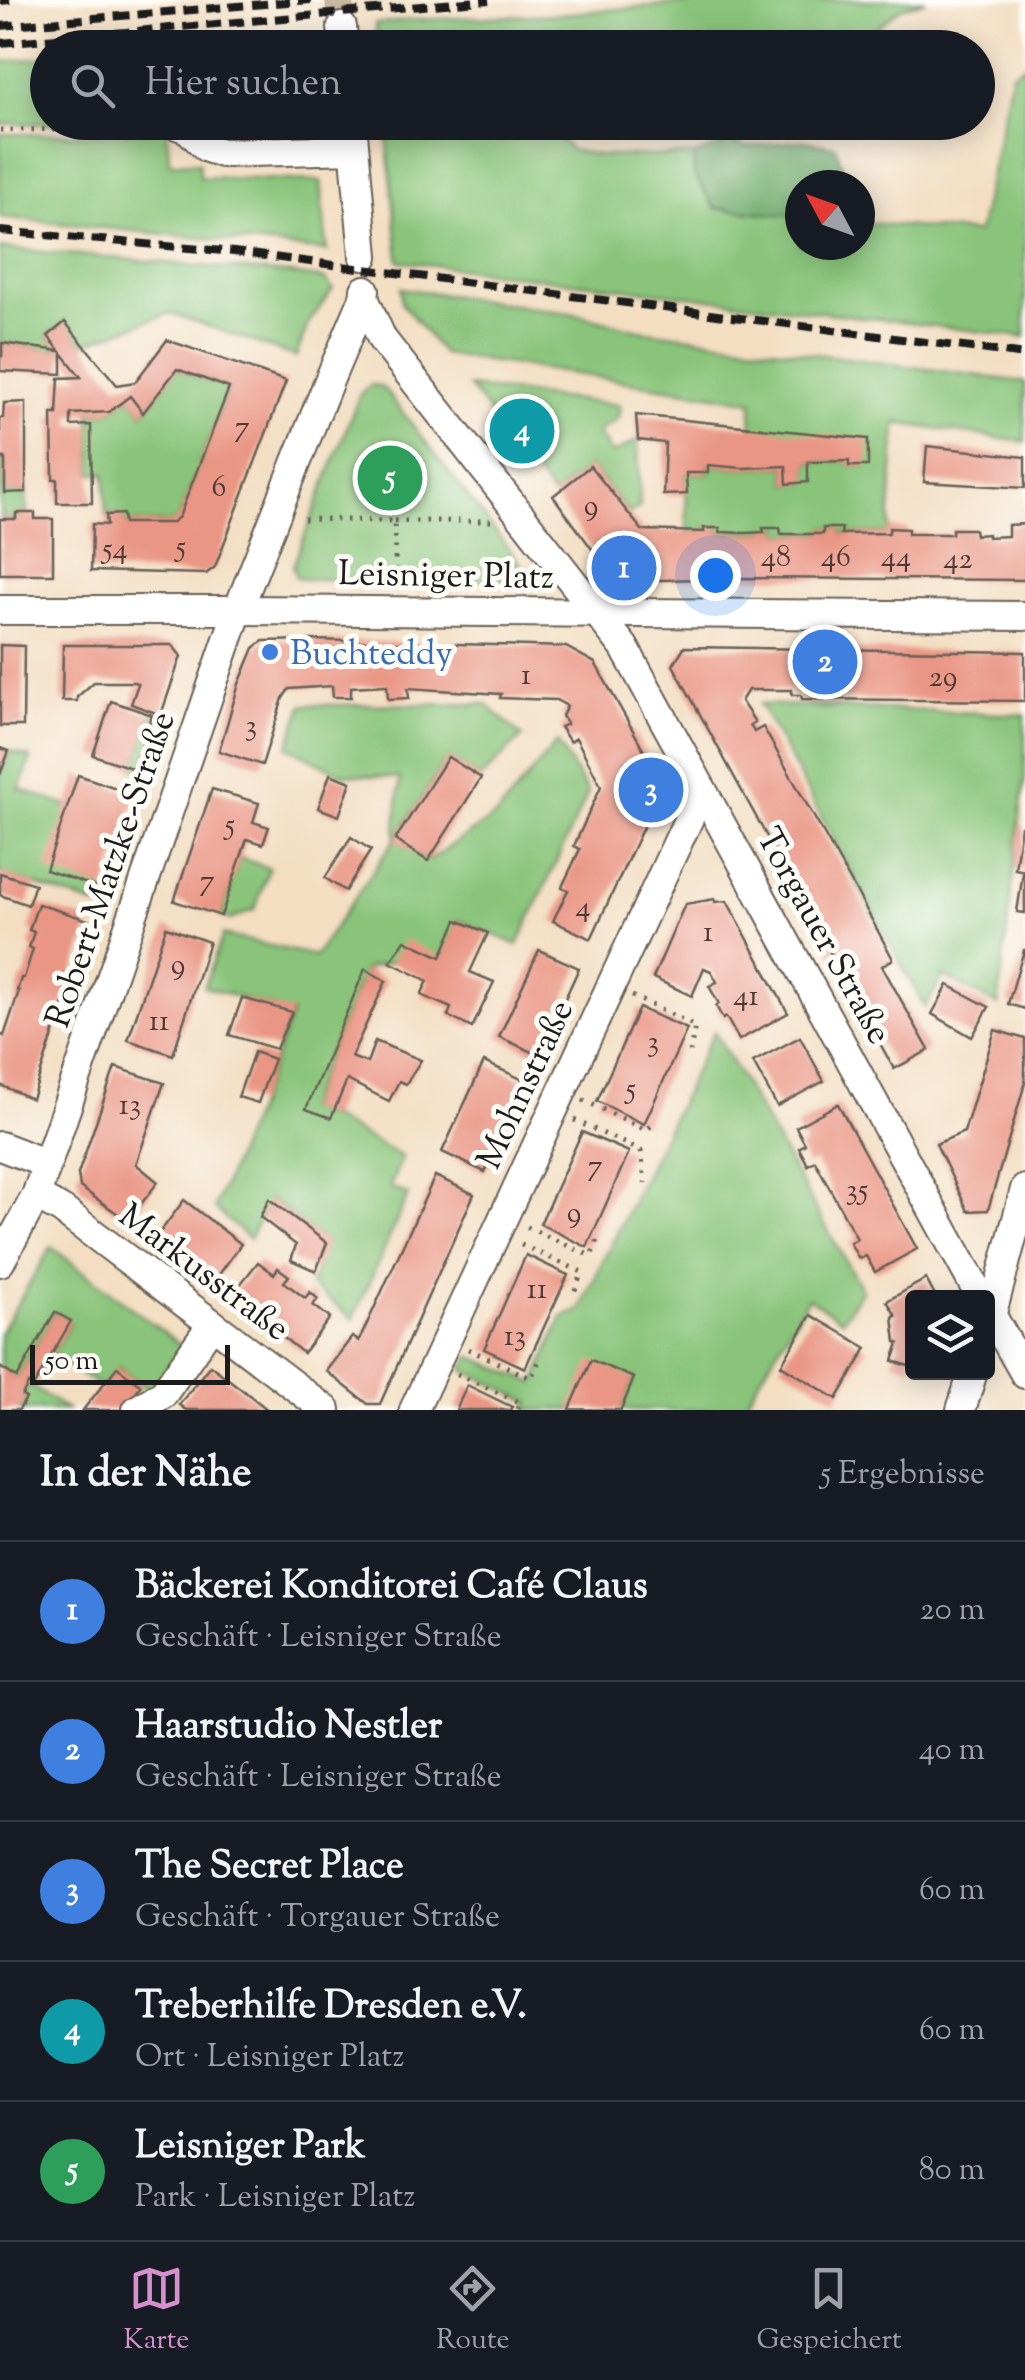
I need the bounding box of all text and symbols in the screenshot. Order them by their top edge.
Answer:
search box [30,30,995,140]
icon: search [65,58,120,113]
text: Hier suchen [145,58,342,112]
north arrow [785,170,875,260]
pin: 4 [490,394,554,468]
house number: 7 [234,407,250,450]
pin: 5 [358,440,422,516]
house number: 6 [212,467,226,510]
house number: 9 [584,486,598,529]
house number: 5 [174,527,186,570]
house number: 54 [100,529,128,572]
pin: 1 [592,530,656,606]
house number: 48 [761,537,791,580]
house number: 46 [821,537,851,580]
house number: 44 [881,537,911,580]
house number: 42 [943,539,973,582]
street label: Leisniger Platz [338,550,554,605]
your location [690,550,741,601]
pin: 2 [792,624,858,700]
place label: Buchteddy [290,630,453,681]
marker: Buchteddy [259,641,281,663]
house number: 1 [521,655,531,698]
house number: 29 [929,657,957,700]
street label: Robert-Matzke-Straße [34,705,190,1035]
house number: 3 [245,706,257,749]
pin: 3 [618,752,684,828]
house number: 5 [223,805,235,848]
street label: Torgauer Straße [741,819,903,1054]
house number: 7 [199,861,215,904]
house number: 4 [575,887,591,930]
house number: 1 [703,912,713,955]
house number: 9 [171,945,185,988]
house number: 41 [733,976,759,1019]
street label: Mohnstraße [466,992,589,1179]
house number: 11 [149,1001,169,1044]
house number: 3 [647,1022,659,1065]
house number: 5 [624,1069,636,1112]
house number: 13 [119,1085,141,1128]
house number: 7 [587,1146,603,1189]
house number: 35 [846,1170,868,1213]
street label: Markusstraße [107,1192,299,1355]
house number: 9 [567,1193,581,1236]
house number: 11 [527,1269,547,1312]
map controls [905,1290,995,1380]
button: layers [905,1290,995,1380]
house number: 13 [504,1316,526,1359]
scale bar [30,1340,230,1384]
text: 50 m [45,1342,99,1382]
text: In der Nähe [40,1445,252,1505]
text: 5 Ergebnisse [820,1452,985,1498]
text: Bäckerei Konditorei Café Claus [135,1561,648,1615]
text: 1 [67,1588,78,1634]
text: 20 m [920,1588,985,1634]
text: Geschäft · Leisniger Straße [135,1615,502,1661]
text: Haarstudio Nestler [135,1701,442,1755]
text: 2 [65,1728,80,1774]
text: 40 m [919,1728,985,1774]
text: Geschäft · Leisniger Straße [135,1755,502,1801]
text: The Secret Place [135,1841,404,1895]
text: 3 [66,1868,79,1914]
text: 60 m [919,1868,985,1914]
text: Geschäft · Torgauer Straße [135,1895,500,1941]
text: Treberhilfe Dresden e.V. [135,1981,527,2035]
text: 4 [64,2008,81,2054]
text: 60 m [919,2008,985,2054]
text: Ort · Leisniger Platz [135,2035,404,2081]
text: Leisniger Park [135,2121,365,2175]
text: 5 [67,2148,78,2194]
text: 80 m [919,2148,985,2194]
text: Park · Leisniger Platz [135,2175,415,2221]
tab: Karte [123,2261,189,2361]
tab: Route [436,2261,510,2361]
tab: Gespeichert [756,2261,902,2361]

